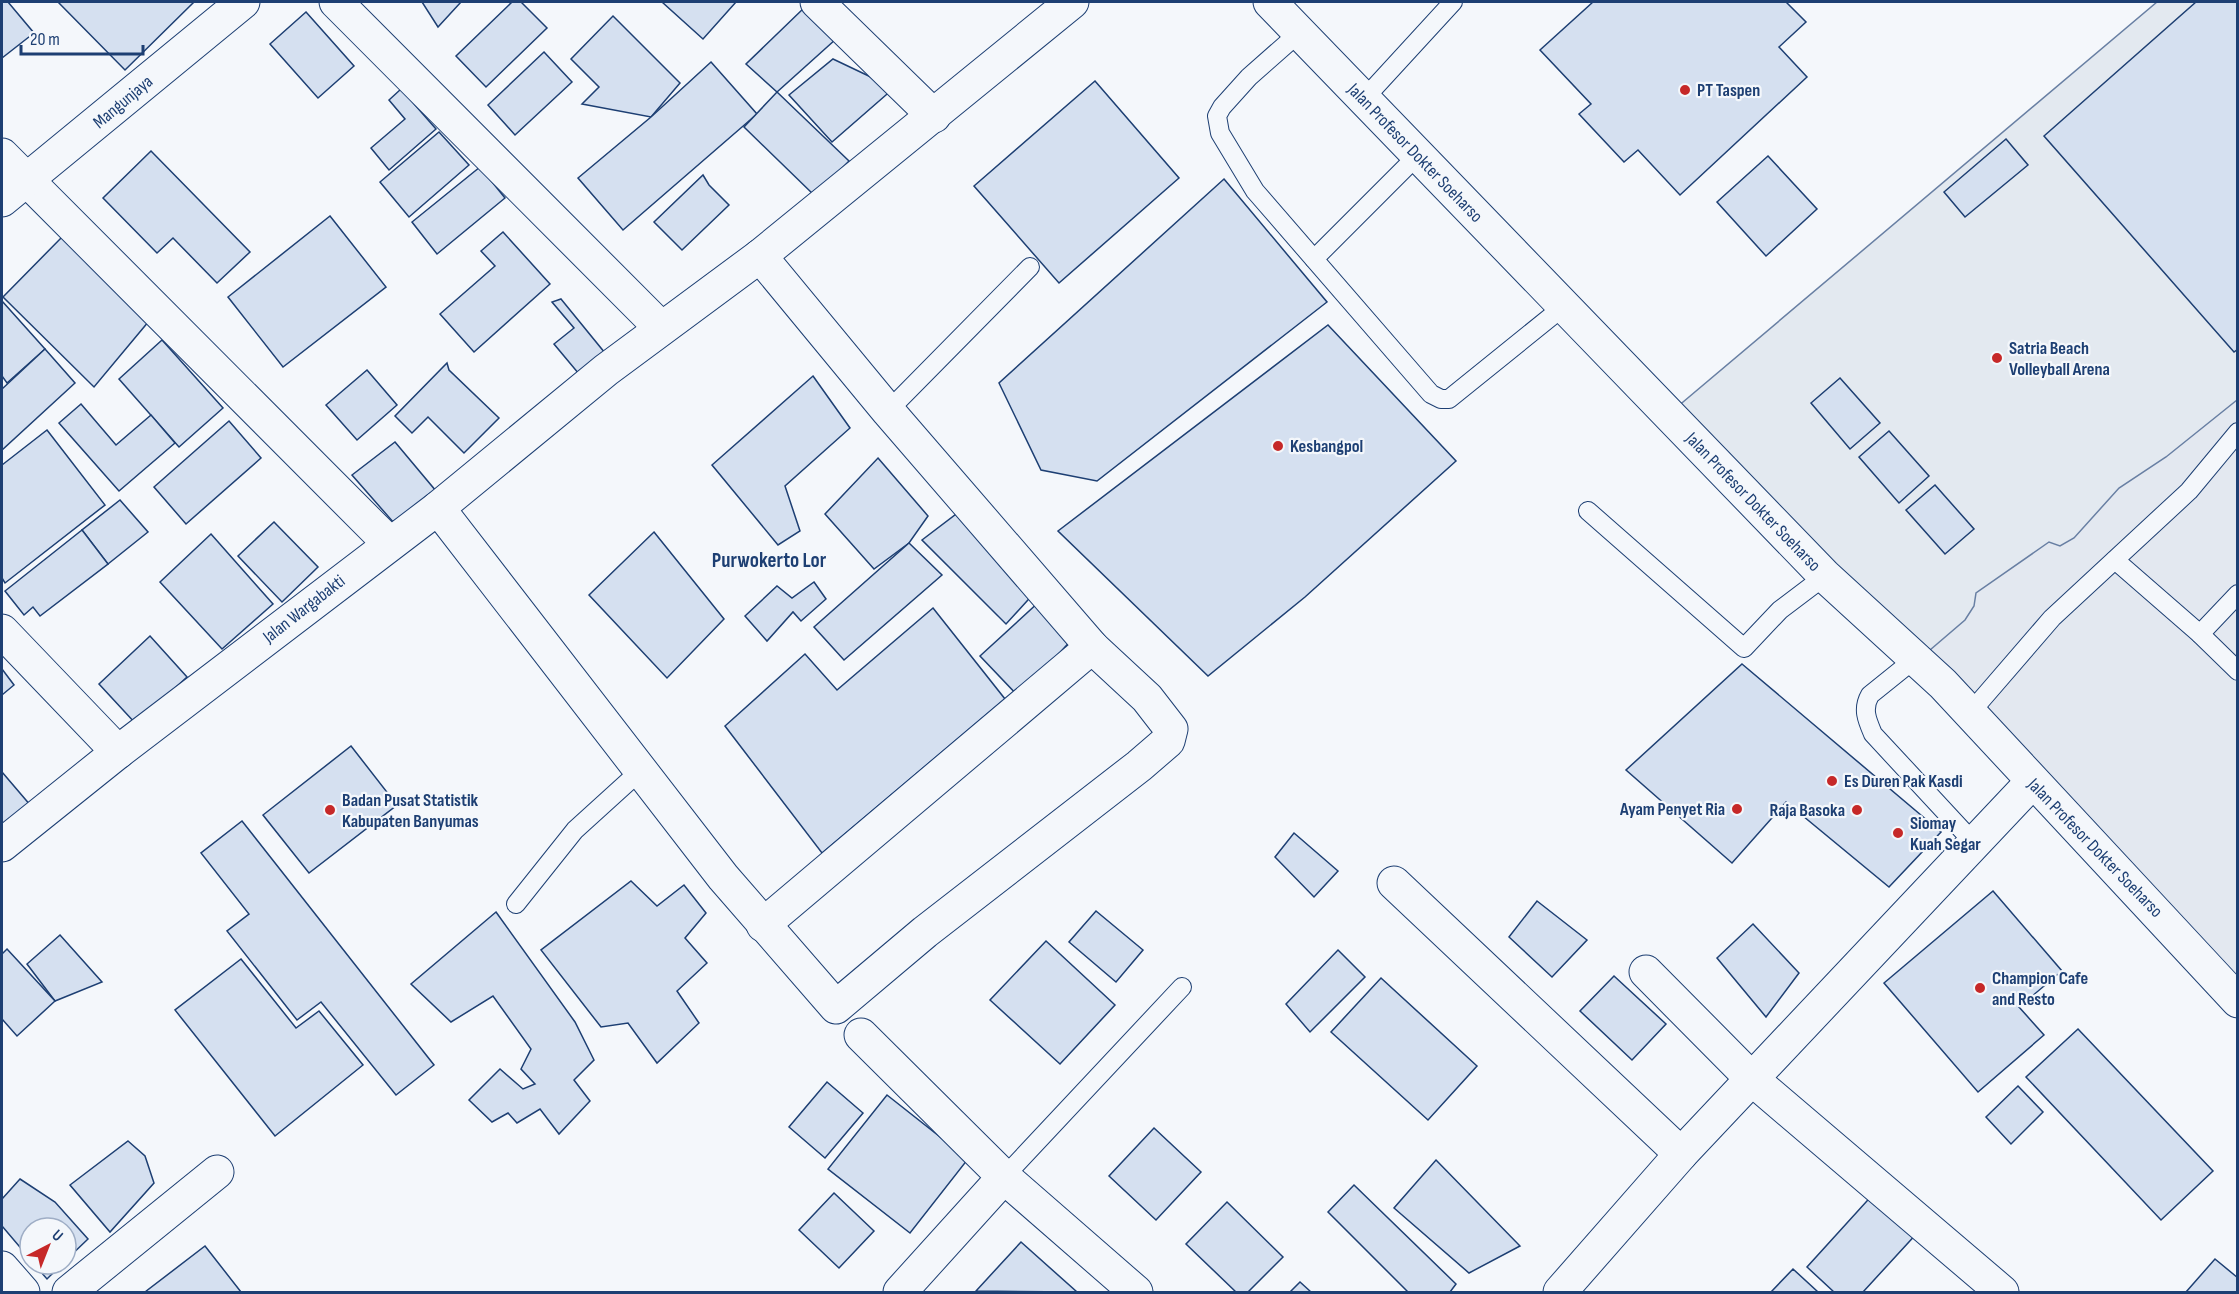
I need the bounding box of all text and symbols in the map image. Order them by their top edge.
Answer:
scale bar [21,18,142,56]
text: 20 m [30,29,60,50]
street label: Mangunjaya [89,71,157,133]
street label: Jalan Profesor Dokter Soeharso [1342,78,1487,227]
place label: PT Taspen [1697,80,1760,101]
marker: PT Taspen [1678,83,1692,97]
place label: Satria Beach Volleyball Arena [2009,338,2110,380]
marker: Satria Beach Volleyball Arena [1990,351,2004,365]
street label: Jalan Profesor Dokter Soeharso [1680,427,1825,576]
place label: Kesbangpol [1290,436,1363,457]
marker: Kesbangpol [1271,439,1285,453]
district label: Purwokerto Lor [712,548,827,573]
street label: Jalan Wargabakti [258,570,349,648]
place label: Es Duren Pak Kasdi [1844,771,1963,792]
street label: Jalan Profesor Dokter Soeharso [2022,773,2167,922]
marker: Es Duren Pak Kasdi [1825,774,1839,788]
place label: Badan Pusat Statistik Kabupaten Banyumas [342,790,479,832]
place label: Ayam Penyet Ria [1619,799,1725,820]
place label: Raja Basoka [1770,800,1845,821]
marker: Ayam Penyet Ria [1730,802,1744,816]
marker: Badan Pusat Statistik Kabupaten Banyumas [323,803,337,817]
marker: Raja Basoka [1850,803,1864,817]
place label: Siomay Kuah Segar [1910,813,1981,855]
marker: Siomay Kuah Segar [1891,826,1905,840]
place label: Champion Cafe and Resto [1992,968,2088,1010]
marker: Champion Cafe and Resto [1973,981,1987,995]
north arrow [18,1216,78,1276]
text: U [48,1226,66,1246]

